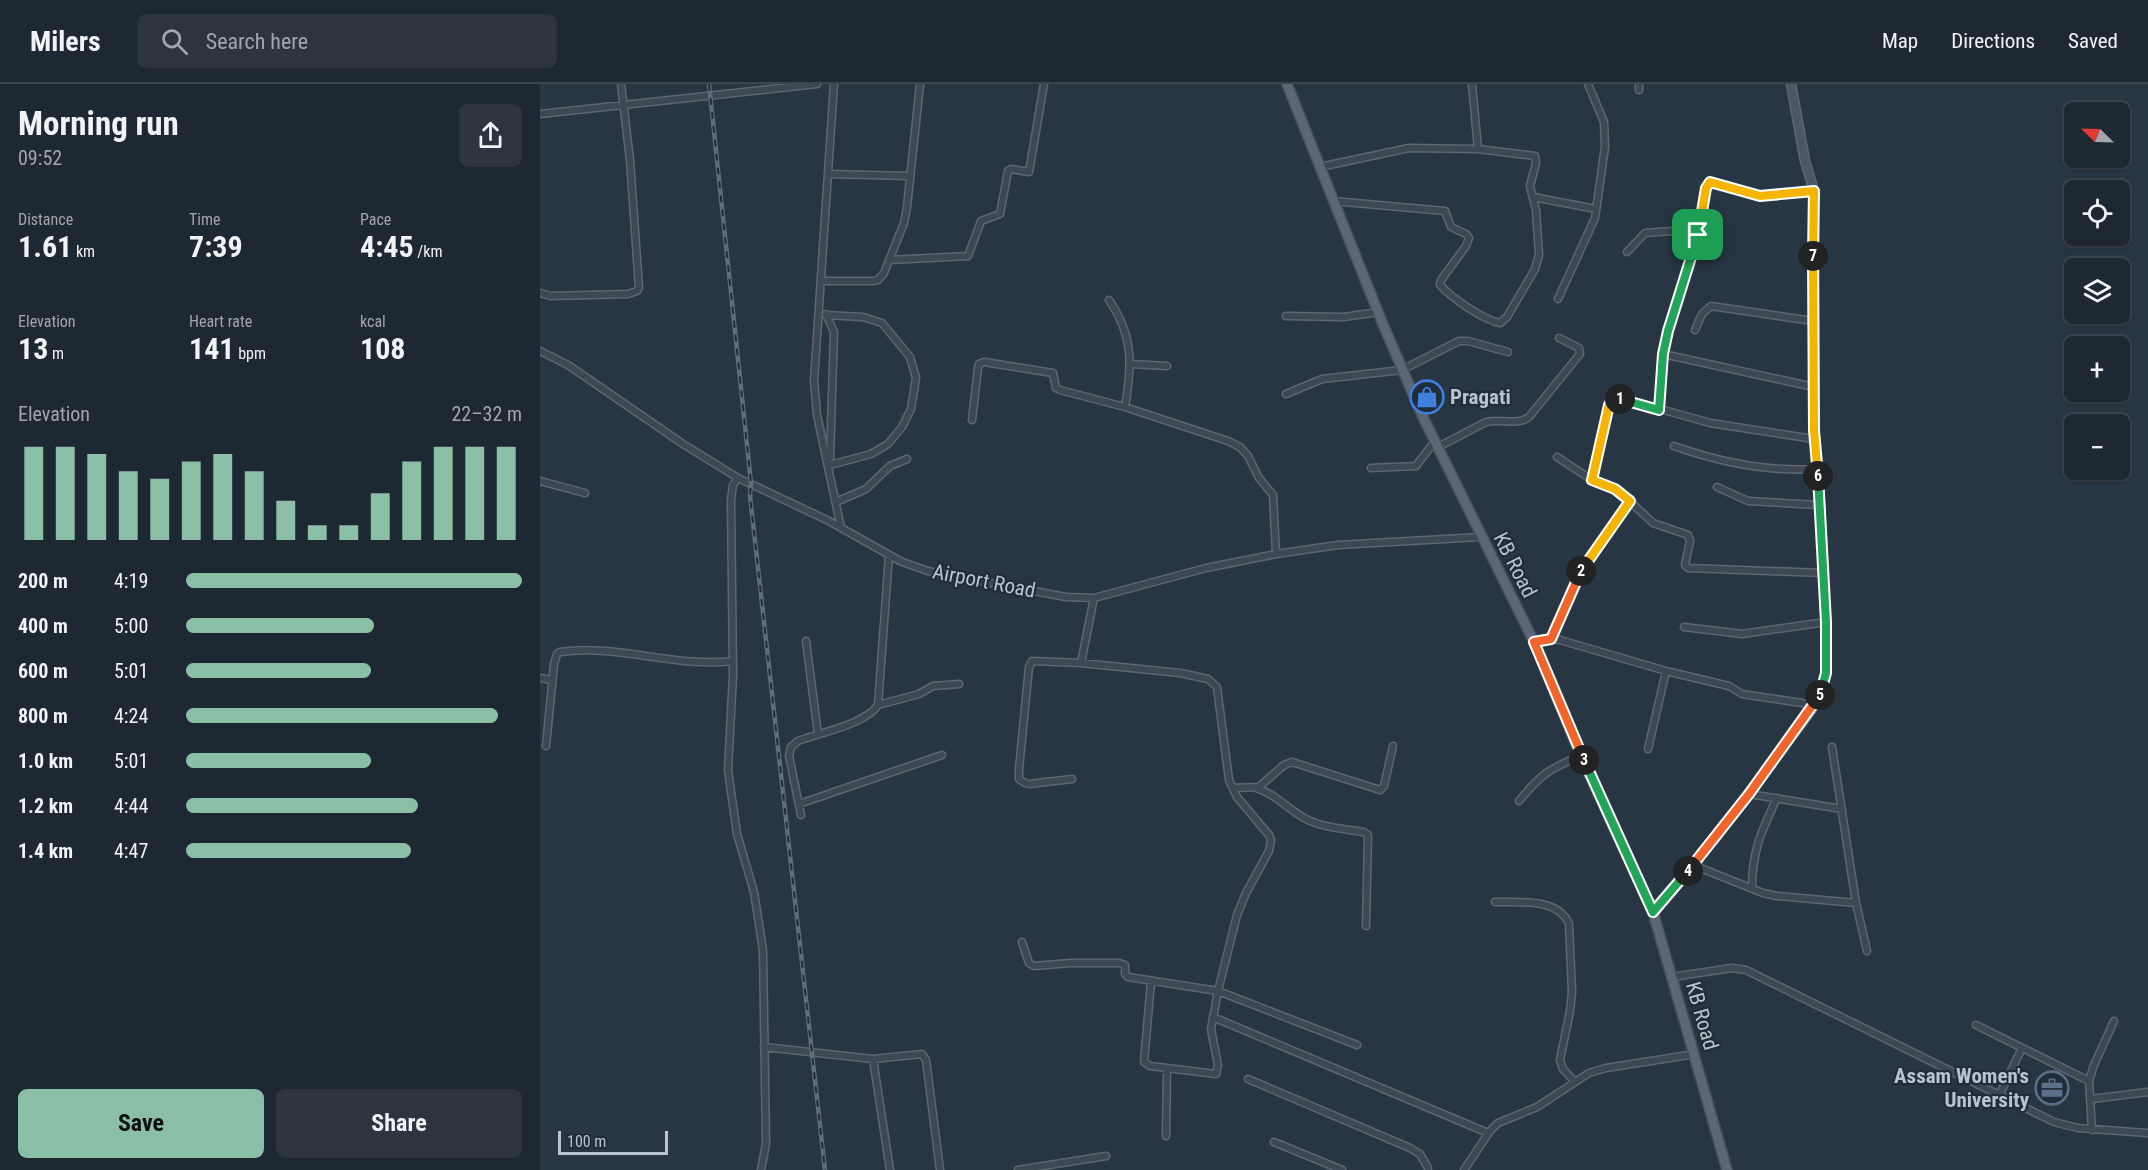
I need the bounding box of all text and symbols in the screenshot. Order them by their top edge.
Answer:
search box [137,14,557,68]
text: Milers [30,25,101,58]
icon: search [158,25,191,58]
text: Search here [206,29,308,54]
text: Map [1882,29,1918,53]
text: Directions [1951,29,2035,53]
text: Saved [2068,29,2118,53]
north arrow [2064,102,2130,168]
map controls [2064,102,2130,480]
text: Morning run [18,104,179,143]
button: share [459,104,522,167]
text: 09:52 [18,146,62,170]
button: locate [2064,180,2130,246]
pin [1672,209,1723,260]
text: Distance [18,210,73,229]
text: Time [189,210,221,229]
text: Pace [360,210,391,229]
icon: arrive [1681,218,1714,251]
text: 1.61 [18,229,72,264]
text: 7:39 [189,229,243,264]
text: 4:45 [360,229,414,264]
pin: 7 [1798,241,1828,271]
text: km [72,242,95,261]
text: /km [414,242,443,261]
text: 7 [1809,246,1817,265]
button: layers [2064,258,2130,324]
text: Elevation [18,312,76,331]
text: Heart rate [189,312,252,331]
text: kcal [360,312,386,331]
text: 13 [18,331,48,366]
text: 141 [189,331,234,366]
text: 108 [360,331,405,366]
button: + [2064,336,2130,402]
text: m [48,344,64,363]
text: bpm [234,344,266,363]
shop icon: Pragati [1409,379,1445,415]
pin: 1 [1605,384,1635,414]
place label: Pragati [1450,385,1511,409]
text: 1 [1616,389,1624,408]
text: Elevation [18,402,90,426]
text: 22–32 m [451,402,522,426]
button: − [2064,414,2130,480]
pin: 6 [1803,461,1833,491]
text: 6 [1814,466,1822,485]
street label: KB Road [1488,528,1542,602]
pin: 2 [1566,556,1596,586]
street label: Airport Road [930,559,1038,603]
text: 2 [1577,561,1585,580]
text: 200 m [18,569,68,593]
text: 4:19 [114,569,148,593]
text: 400 m [18,614,68,638]
text: 5:00 [114,614,148,638]
text: 600 m [18,659,68,683]
text: 5:01 [114,659,148,683]
pin: 5 [1805,680,1835,710]
text: 5 [1816,685,1824,704]
text: 800 m [18,704,68,728]
text: 4:24 [114,704,148,728]
pin: 3 [1569,745,1599,775]
text: 1.0 km [18,749,73,773]
text: 5:01 [114,749,148,773]
text: 3 [1580,750,1588,769]
text: 1.2 km [18,794,73,818]
text: 4:44 [114,794,148,818]
text: 1.4 km [18,839,73,863]
text: 4:47 [114,839,148,863]
pin: 4 [1673,856,1703,886]
text: 4 [1684,861,1692,880]
street label: KB Road [1681,979,1723,1053]
place label: Assam Women's University [1894,1064,2030,1112]
office icon: Assam Women's University [2034,1070,2070,1106]
button: Save [18,1089,264,1158]
button: Share [276,1089,522,1158]
scale bar [558,1128,668,1156]
text: 100 m [567,1132,606,1151]

